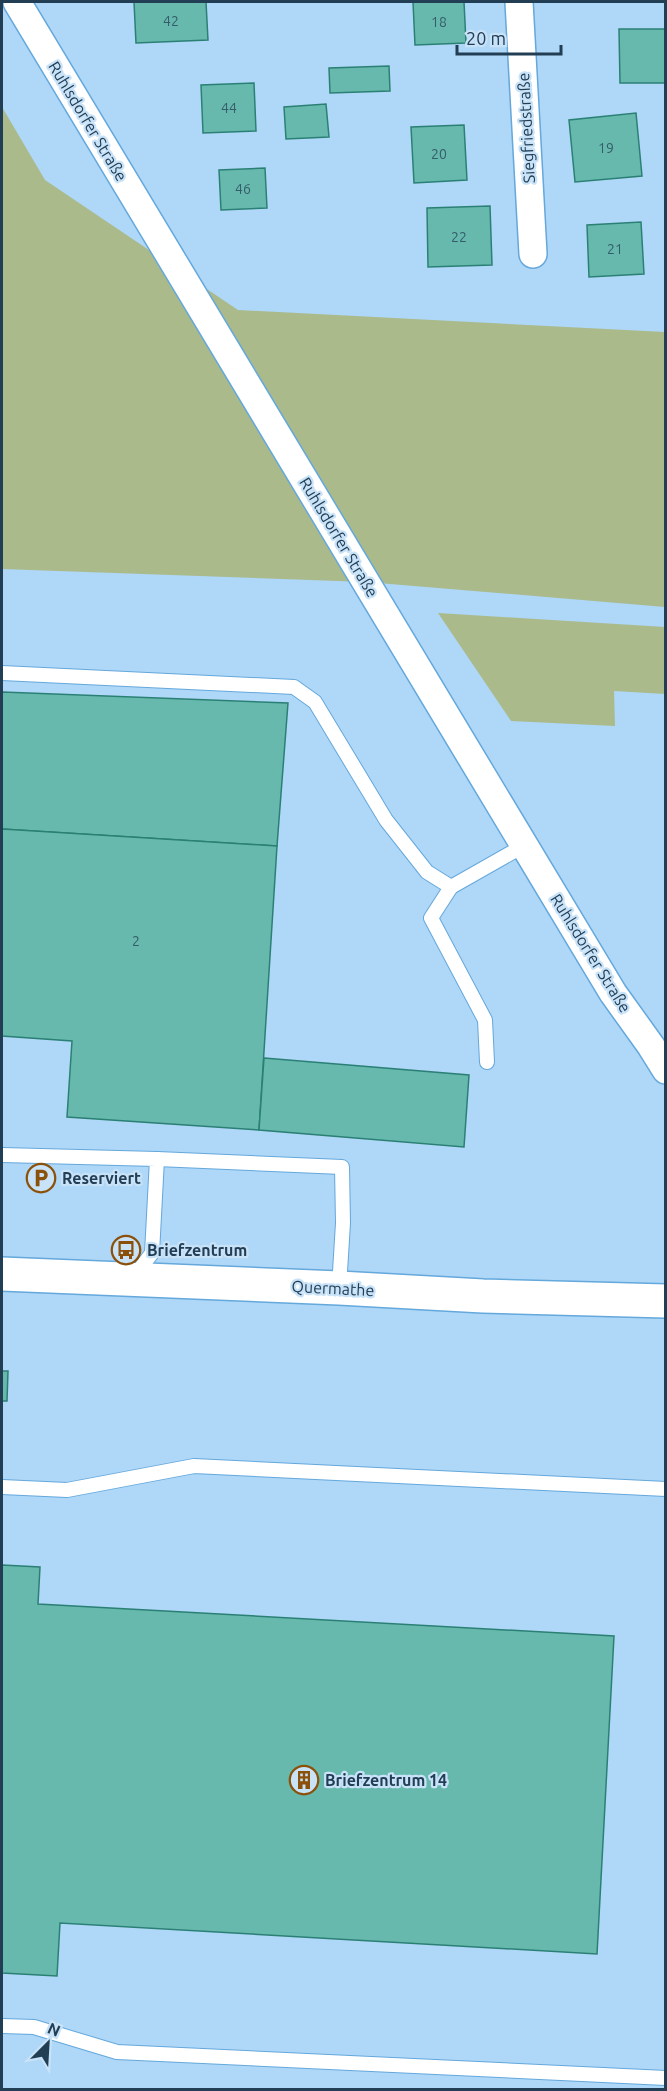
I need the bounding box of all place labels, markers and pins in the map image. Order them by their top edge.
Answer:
parking icon: Reserviert [25,1162,57,1194]
place label: Reserviert [62,1169,141,1187]
bus stop icon: Briefzentrum [110,1234,142,1266]
place label: Briefzentrum [147,1241,247,1259]
building icon: Briefzentrum 14 [288,1764,320,1796]
place label: Briefzentrum 14 [325,1771,447,1789]

